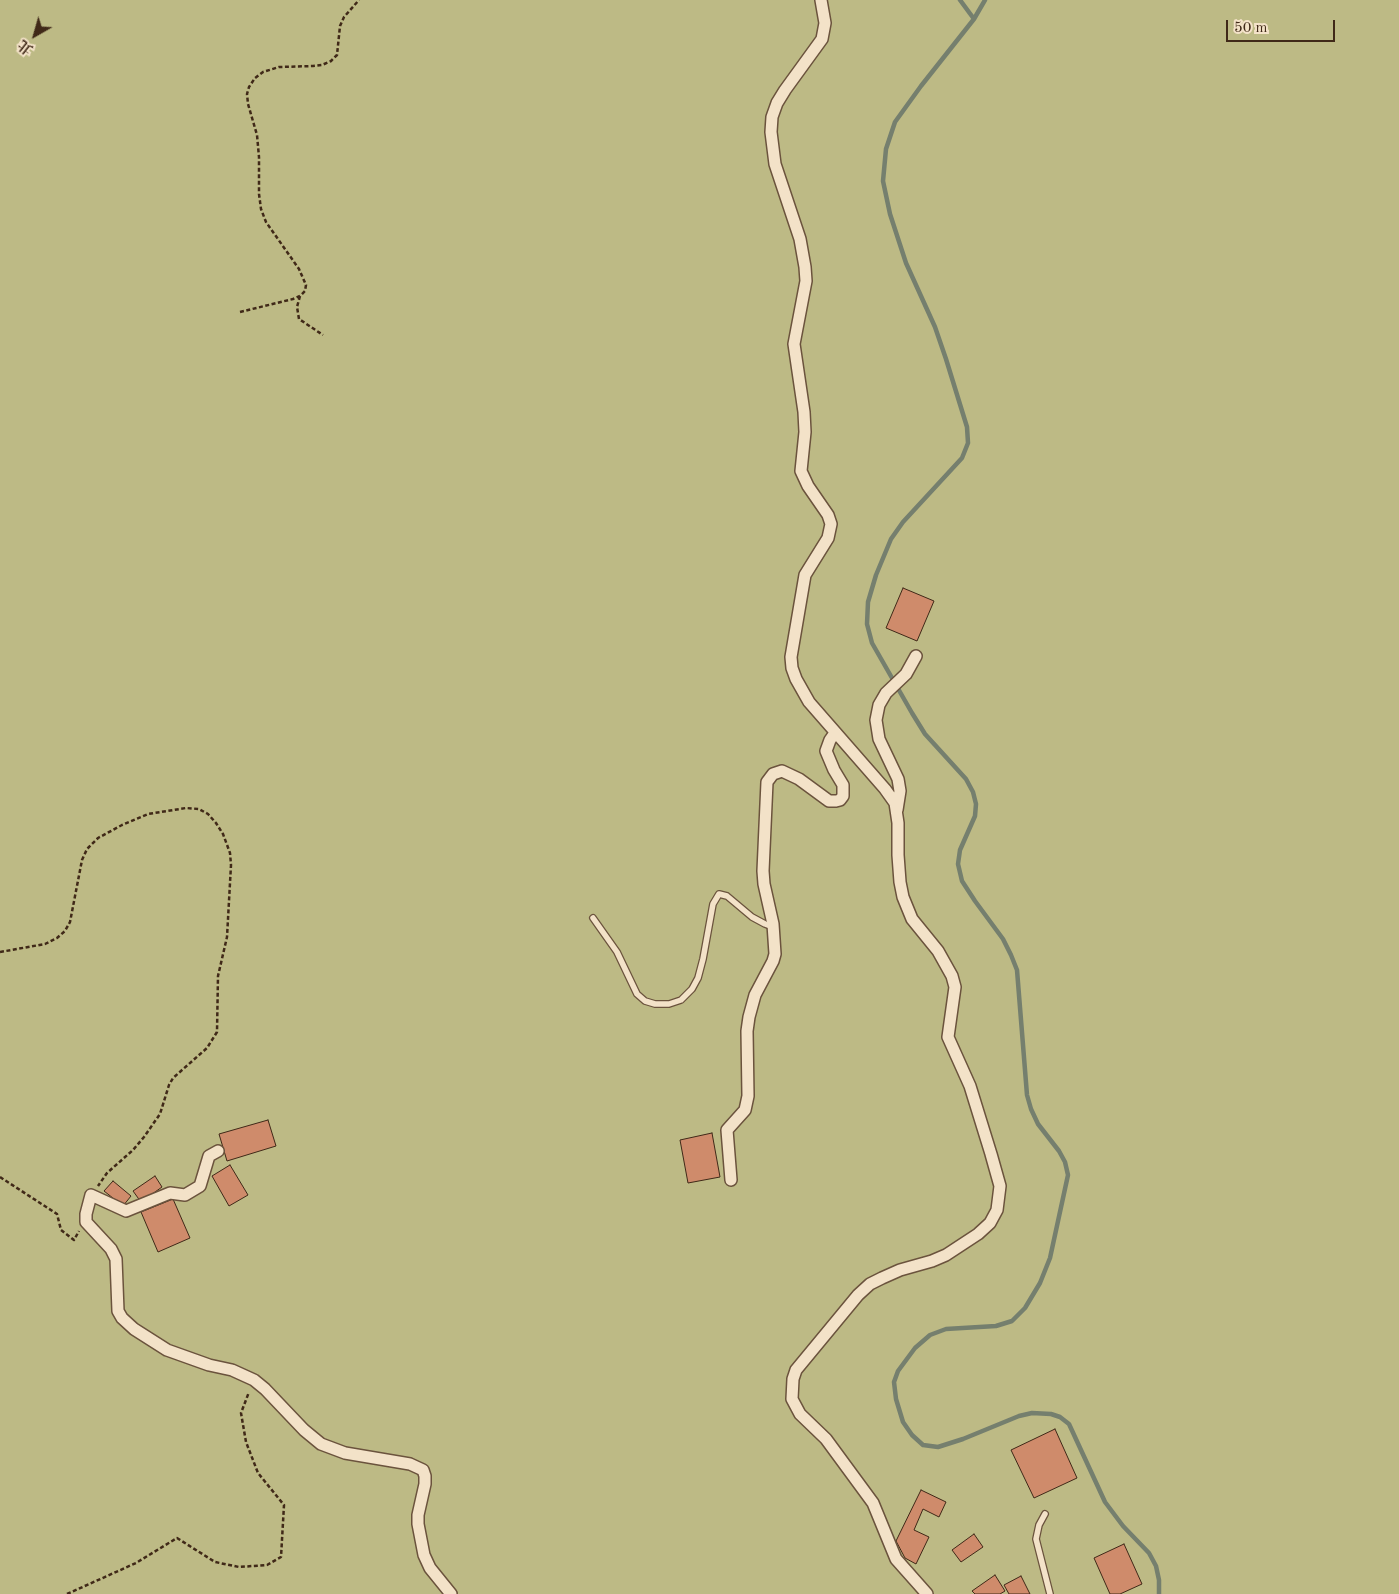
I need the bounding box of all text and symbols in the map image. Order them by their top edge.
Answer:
north arrow [10,10,60,60]
scale bar [1229,10,1338,42]
text: 50 m [1234,21,1268,36]
text: 北 [16,37,36,57]

